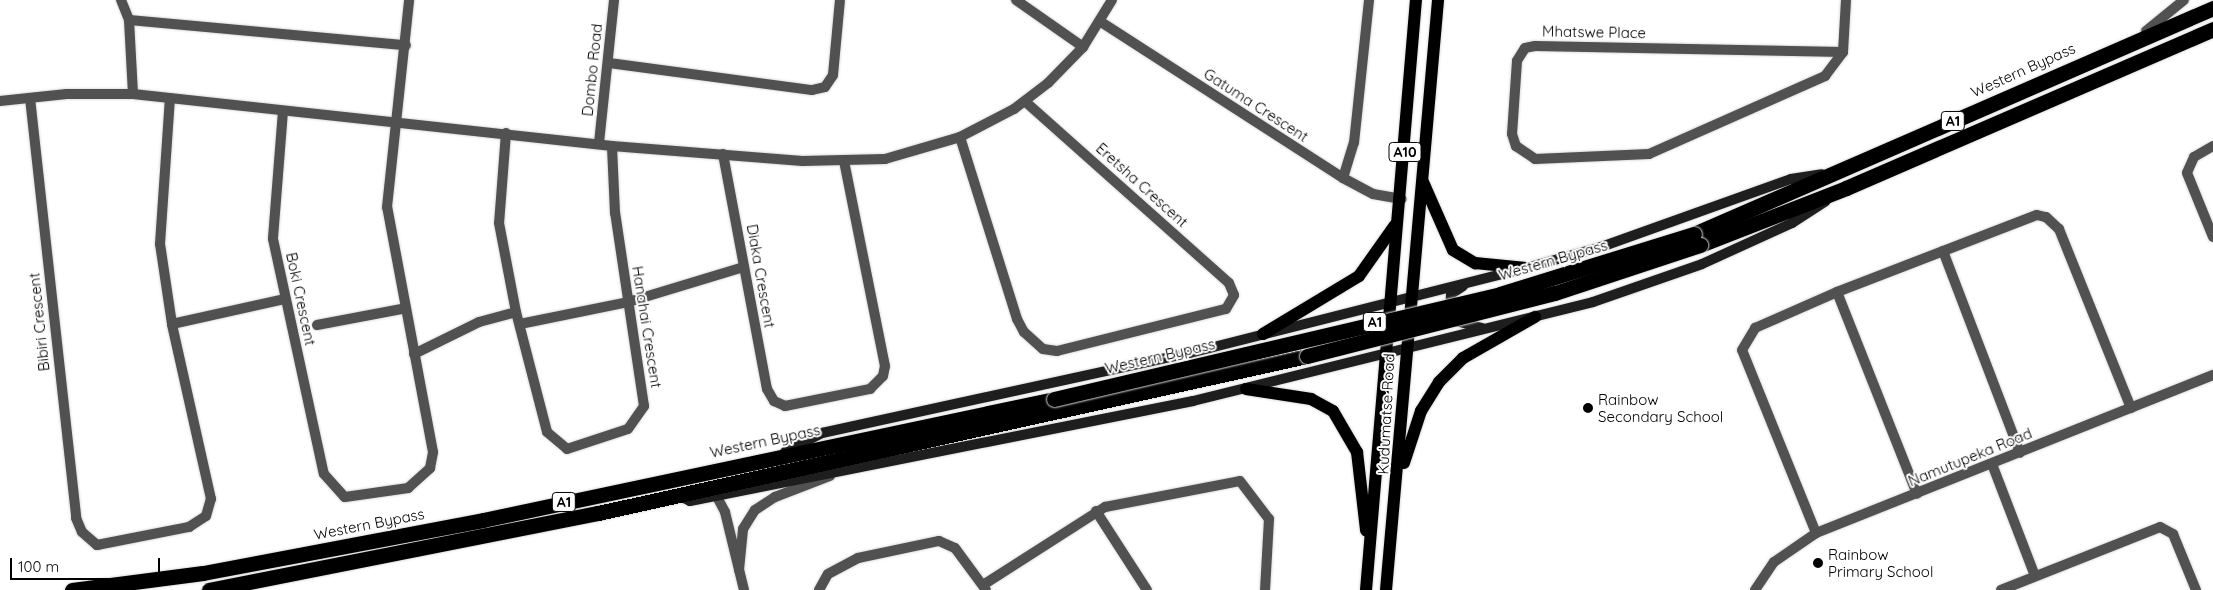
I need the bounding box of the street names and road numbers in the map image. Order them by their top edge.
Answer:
street label: Mhatswe Place [1542,22,1646,42]
street label: Dombo Road [578,23,606,117]
street label: Western Bypass [1968,39,2078,101]
street label: Gatuma Crescent [1200,65,1312,145]
road number: A1 [1940,110,1966,132]
street label: Eretsha Crescent [1092,139,1192,231]
road number: A10 [1388,140,1422,163]
street label: Diaka Crescent [743,223,779,329]
street label: Western Bypass [1497,236,1609,284]
street label: Boki Crescent [282,251,320,347]
street label: Hanahai Crescent [628,265,666,389]
street label: Bibiri Crescent [25,272,53,372]
road number: A1 [1362,311,1388,334]
street label: Western Bypass [1103,335,1217,377]
street label: Kudumatse Road [1374,353,1398,475]
street label: Western Bypass [708,421,822,461]
street label: Namutupeka Road [1906,424,2034,490]
road number: A1 [552,491,576,514]
street label: Western Bypass [312,504,426,544]

